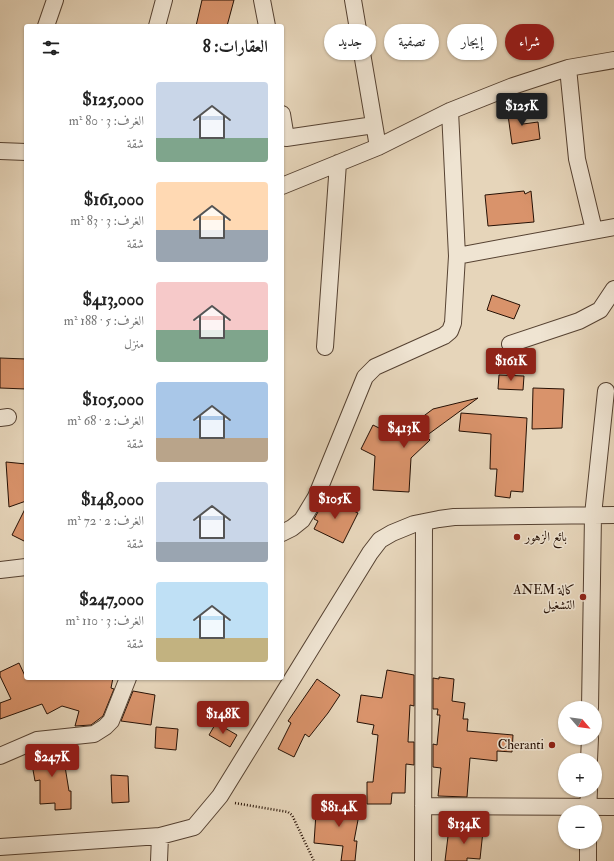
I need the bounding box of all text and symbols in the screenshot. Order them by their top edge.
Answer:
chip: جديد [324,24,376,60]
chip: تصفية [384,24,439,60]
chip: إيجار [447,24,497,60]
chip: شراء [505,24,554,60]
text: العقارات: 8 [203,36,268,57]
icon: filters [40,37,62,59]
text: $125,000 [82,89,144,110]
pin: $125K [494,93,550,127]
icon: home [188,98,236,146]
text: $125K [505,98,539,114]
text: الغرف: 3 · 80 m² [69,113,144,129]
text: شقة [127,136,144,152]
text: $161,000 [84,189,144,210]
icon: home [188,198,236,246]
text: الغرف: 3 · 83 m² [70,213,144,229]
text: شقة [127,236,144,252]
text: $413,000 [82,289,144,310]
icon: home [188,298,236,346]
text: الغرف: 5 · 188 m² [64,313,144,329]
text: منزل [124,336,144,352]
pin: $161K [483,348,539,382]
text: $161K [495,353,527,369]
text: $105,000 [82,389,144,410]
icon: home [188,398,236,446]
text: الغرف: 2 · 68 m² [67,413,144,429]
pin: $413K [376,415,432,449]
text: $413K [387,420,421,436]
text: شقة [127,436,144,452]
pin: $105K [307,486,363,520]
text: $148,000 [81,489,144,510]
text: $105K [318,491,352,507]
icon: home [188,498,236,546]
text: الغرف: 2 · 72 m² [67,513,144,529]
place label: بائع الزهور [523,529,567,549]
marker: بائع الزهور [512,532,522,542]
text: شقة [127,536,144,552]
place label: ANEM كالة التشغيل [512,582,575,614]
text: $247,000 [79,589,144,610]
marker: ANEM كالة التشغيل [578,592,588,602]
icon: home [188,598,236,646]
text: الغرف: 3 · 110 m² [66,613,144,629]
text: شقة [127,636,144,652]
pin: $148K [195,701,251,735]
north arrow [558,701,602,745]
map controls [558,701,602,849]
text: $148K [206,706,240,722]
place label: Cheranti [498,737,545,753]
marker: Cheranti [547,740,557,750]
pin: $247K [24,744,80,778]
text: $247K [34,749,70,765]
button: + [558,753,602,797]
pin: $81.4K [306,794,372,828]
text: $81.4K [321,799,357,815]
button: − [558,805,602,849]
pin: $134K [436,811,492,845]
text: $134K [447,816,481,832]

